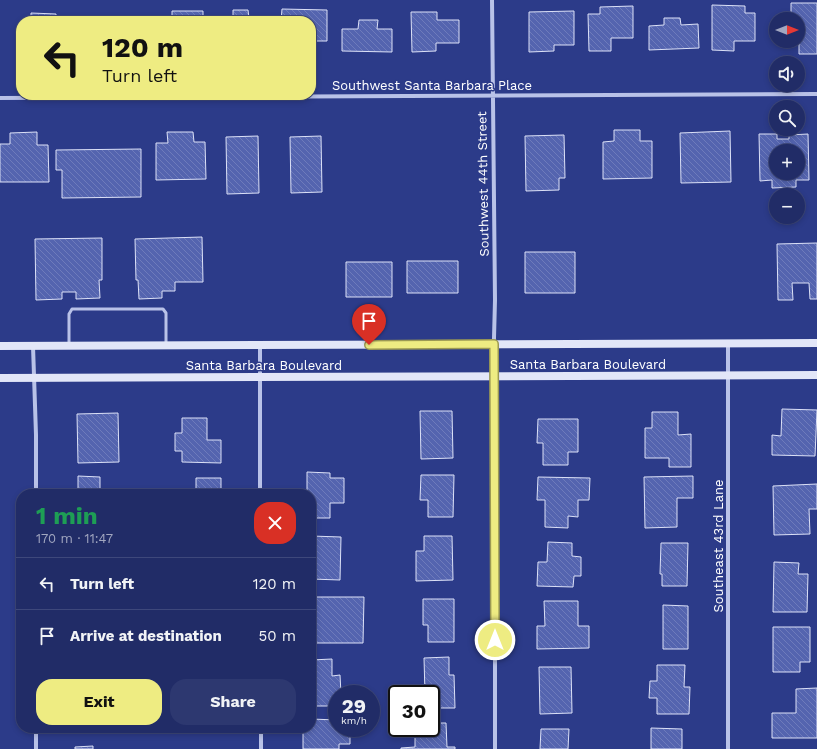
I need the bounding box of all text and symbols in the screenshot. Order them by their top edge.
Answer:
north arrow [769,12,805,48]
map controls [769,12,805,224]
text: 120 m [102,31,183,64]
icon: left [36,32,88,84]
button: sound [769,56,805,92]
text: Turn left [102,65,177,86]
street label: Southwest Santa Barbara Place [332,78,532,93]
button: search [769,100,805,136]
street label: Southwest 44th Street [474,111,492,257]
button: + [769,144,805,180]
button: − [769,188,805,224]
pin [352,304,386,345]
icon: arrive [358,310,380,332]
street label: Santa Barbara Boulevard [510,357,666,372]
street label: Santa Barbara Boulevard [186,358,342,373]
street label: Southeast 43rd Lane [711,479,726,613]
text: 1 min [36,502,98,530]
button: close [254,502,296,544]
text: 170 m · 11:47 [36,531,113,546]
icon: left [36,573,58,595]
text: Turn left [70,575,134,593]
text: 120 m [253,575,296,593]
position arrow [474,619,516,661]
icon: arrive [36,625,58,647]
text: Arrive at destination [70,627,222,645]
text: 50 m [259,627,296,645]
button: Exit [36,679,162,725]
button: Share [170,679,296,725]
speed limit sign: 30 [388,685,440,737]
text: 29 [342,694,366,718]
text: km/h [341,715,367,726]

